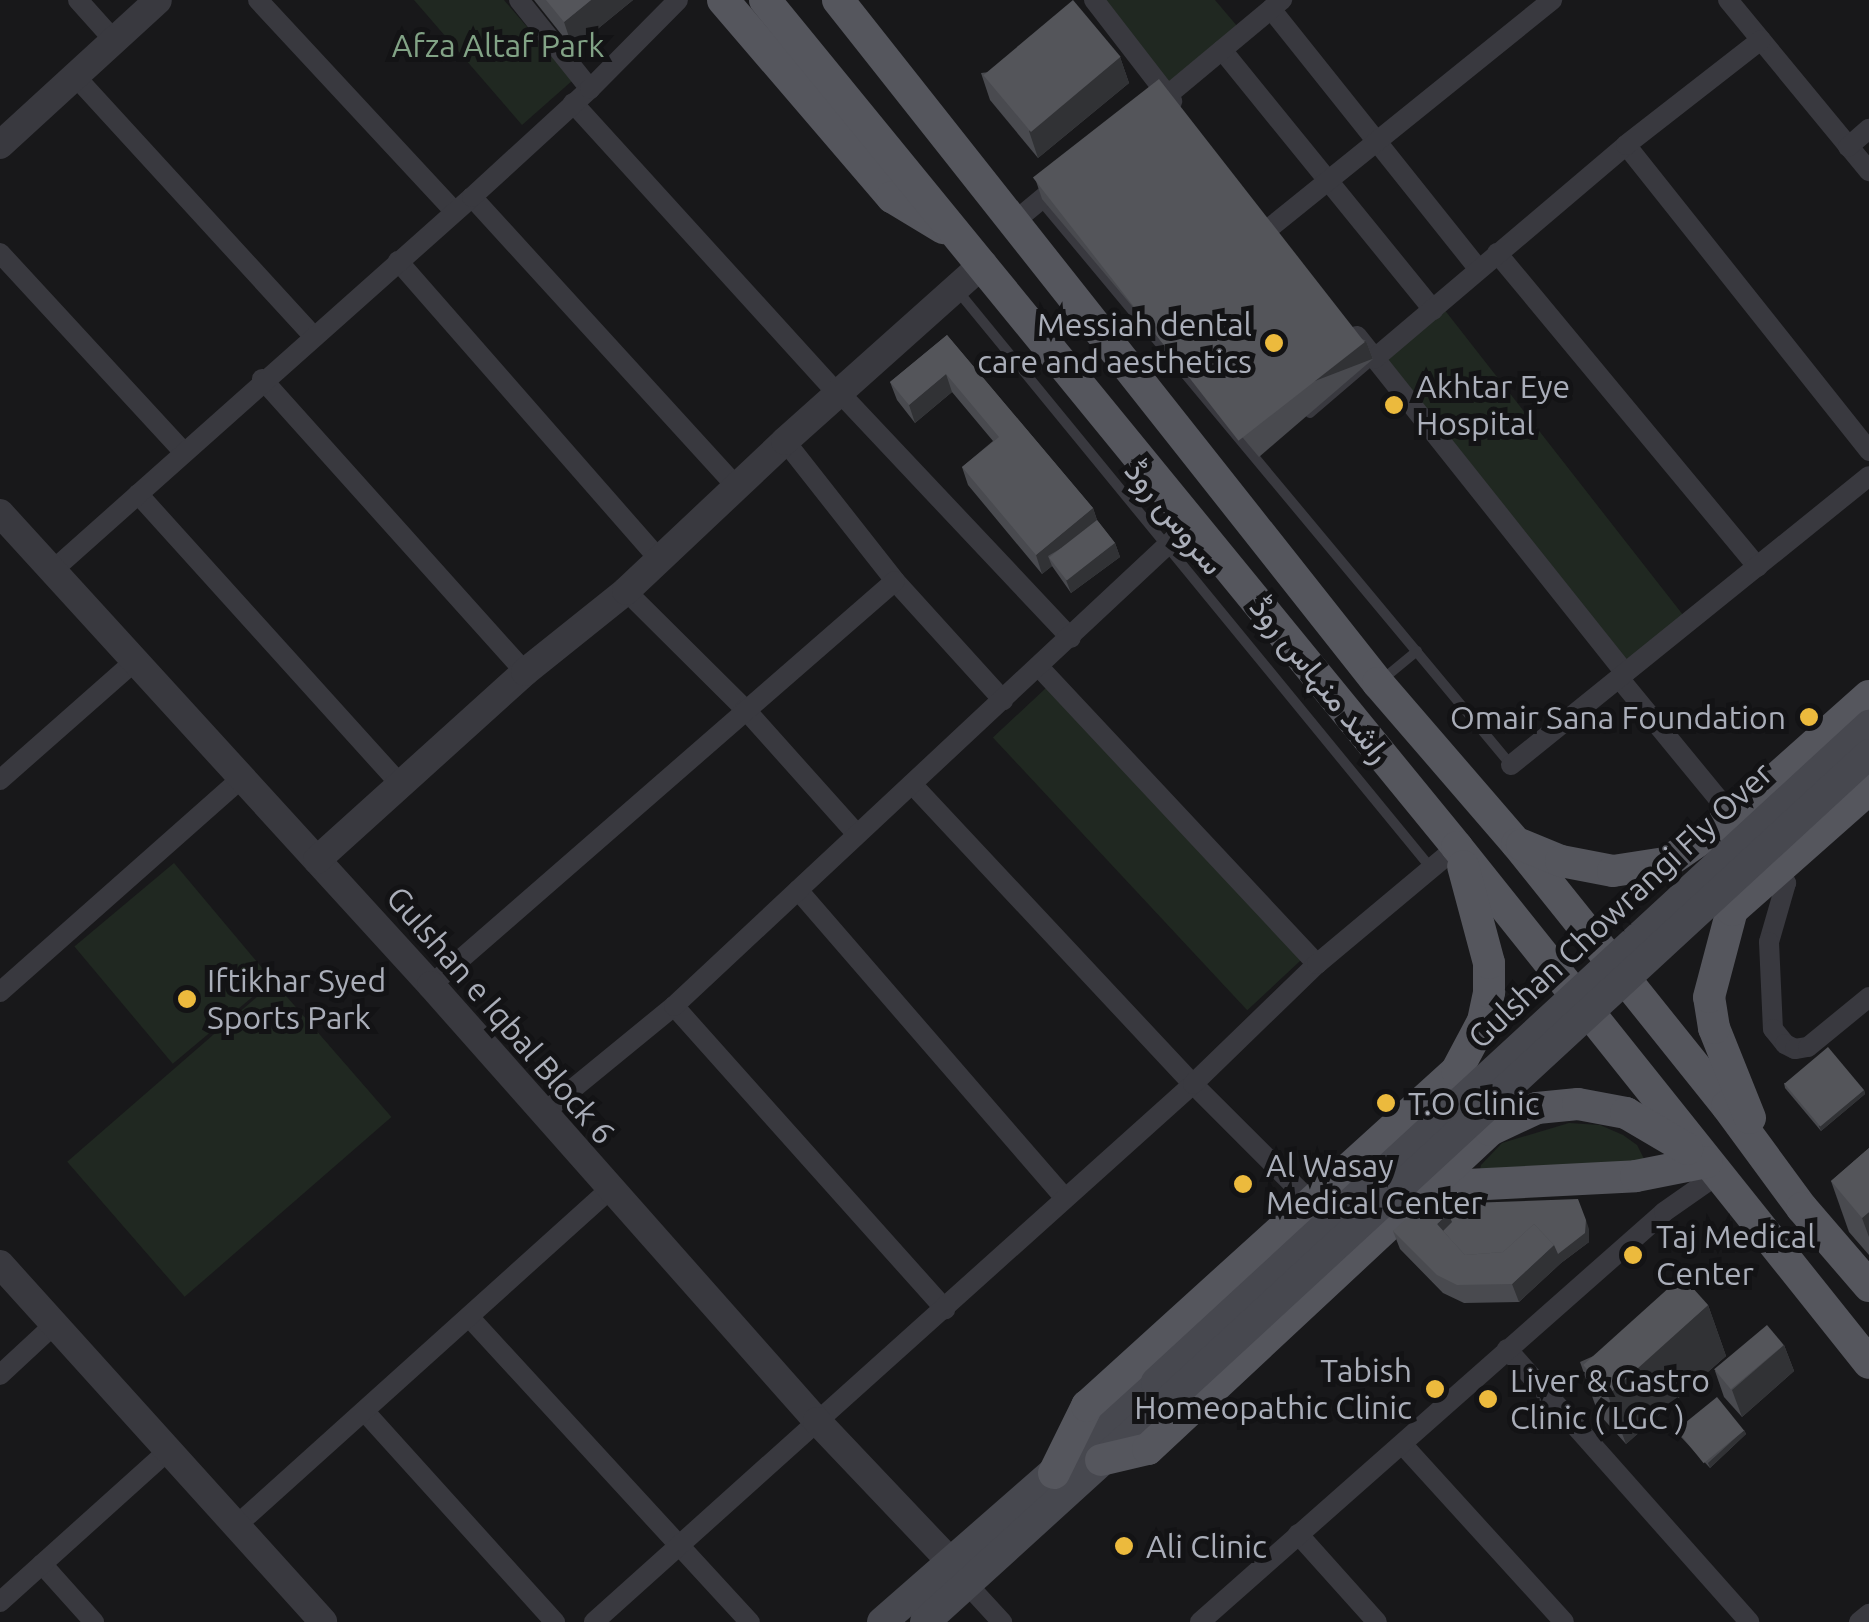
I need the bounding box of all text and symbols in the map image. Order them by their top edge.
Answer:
park label: Afza Altaf Park [392,26,604,64]
place label: Messiah dental care and aesthetics [977,306,1252,381]
marker: Messiah dental care and aesthetics [1261,330,1287,356]
place label: Akhtar Eye Hospital [1416,368,1570,443]
marker: Akhtar Eye Hospital [1381,392,1407,418]
street label: سروس روڈ [1117,452,1233,582]
street label: راشد منہاس روڈ [1242,588,1400,770]
place label: Omair Sana Foundation [1450,698,1786,736]
marker: Omair Sana Foundation [1796,704,1822,730]
street label: Gulshan Chowrangi Fly Over [1460,754,1780,1056]
street label: Gulshan e Iqbal Block 6 [379,878,623,1152]
place label: Iftikhar Syed Sports Park [207,962,386,1037]
marker: Iftikhar Syed Sports Park [176,988,198,1010]
place label: T.O Clinic [1408,1084,1540,1122]
marker: T.O Clinic [1373,1090,1399,1116]
place label: Al Wasay Medical Center [1266,1147,1483,1222]
marker: Al Wasay Medical Center [1230,1171,1256,1197]
place label: Taj Medical Center [1656,1218,1816,1293]
marker: Taj Medical Center [1620,1242,1646,1268]
place label: Tabish Homeopathic Clinic [1134,1352,1412,1427]
place label: Liver & Gastro Clinic ( LGC ) [1510,1362,1710,1437]
marker: Tabish Homeopathic Clinic [1422,1376,1448,1402]
marker: Liver & Gastro Clinic ( LGC ) [1475,1386,1501,1412]
place label: Ali Clinic [1146,1527,1267,1565]
marker: Ali Clinic [1111,1533,1137,1559]

